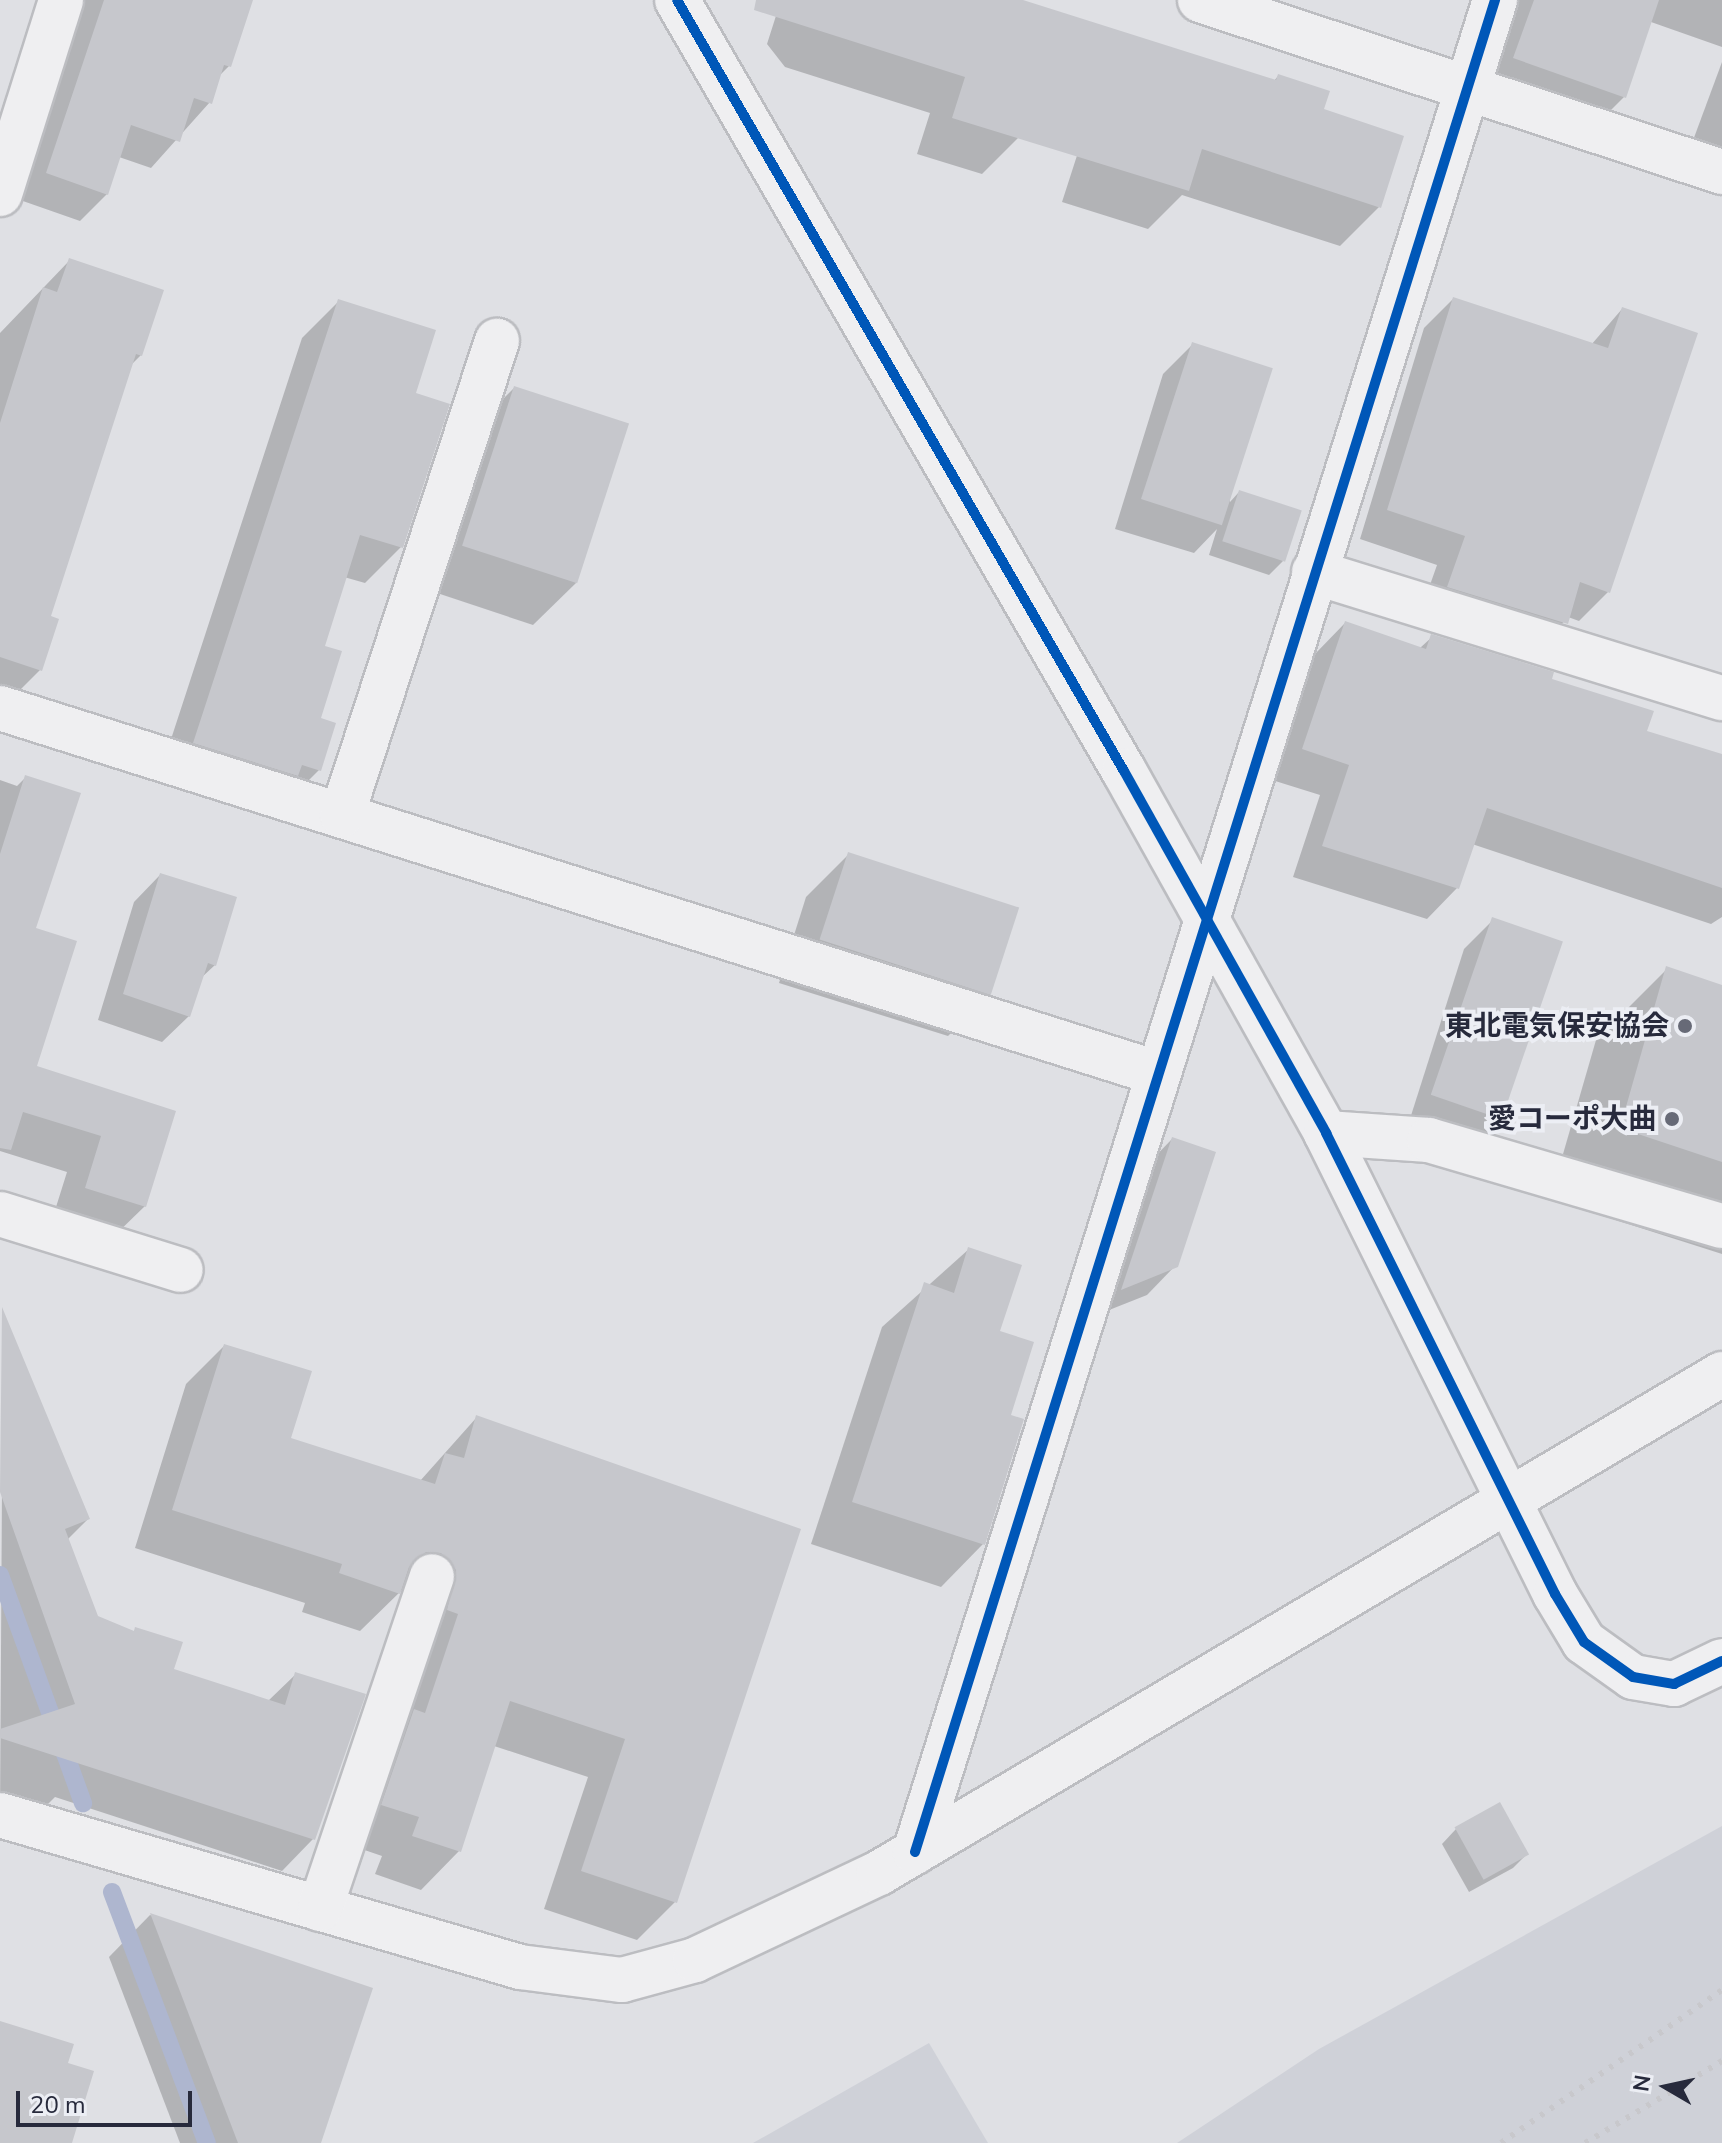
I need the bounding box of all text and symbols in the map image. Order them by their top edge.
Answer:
place label: 東北電気保安協会 [1445,1009,1669,1043]
marker: 東北電気保安協会 [1676,1017,1694,1035]
place label: 愛コーポ大曲 [1488,1102,1656,1136]
marker: 愛コーポ大曲 [1663,1110,1681,1128]
north arrow [1626,2047,1706,2127]
text: N [1626,2073,1658,2094]
scale bar [20,2075,196,2125]
text: 20 m [30,2089,86,2121]

